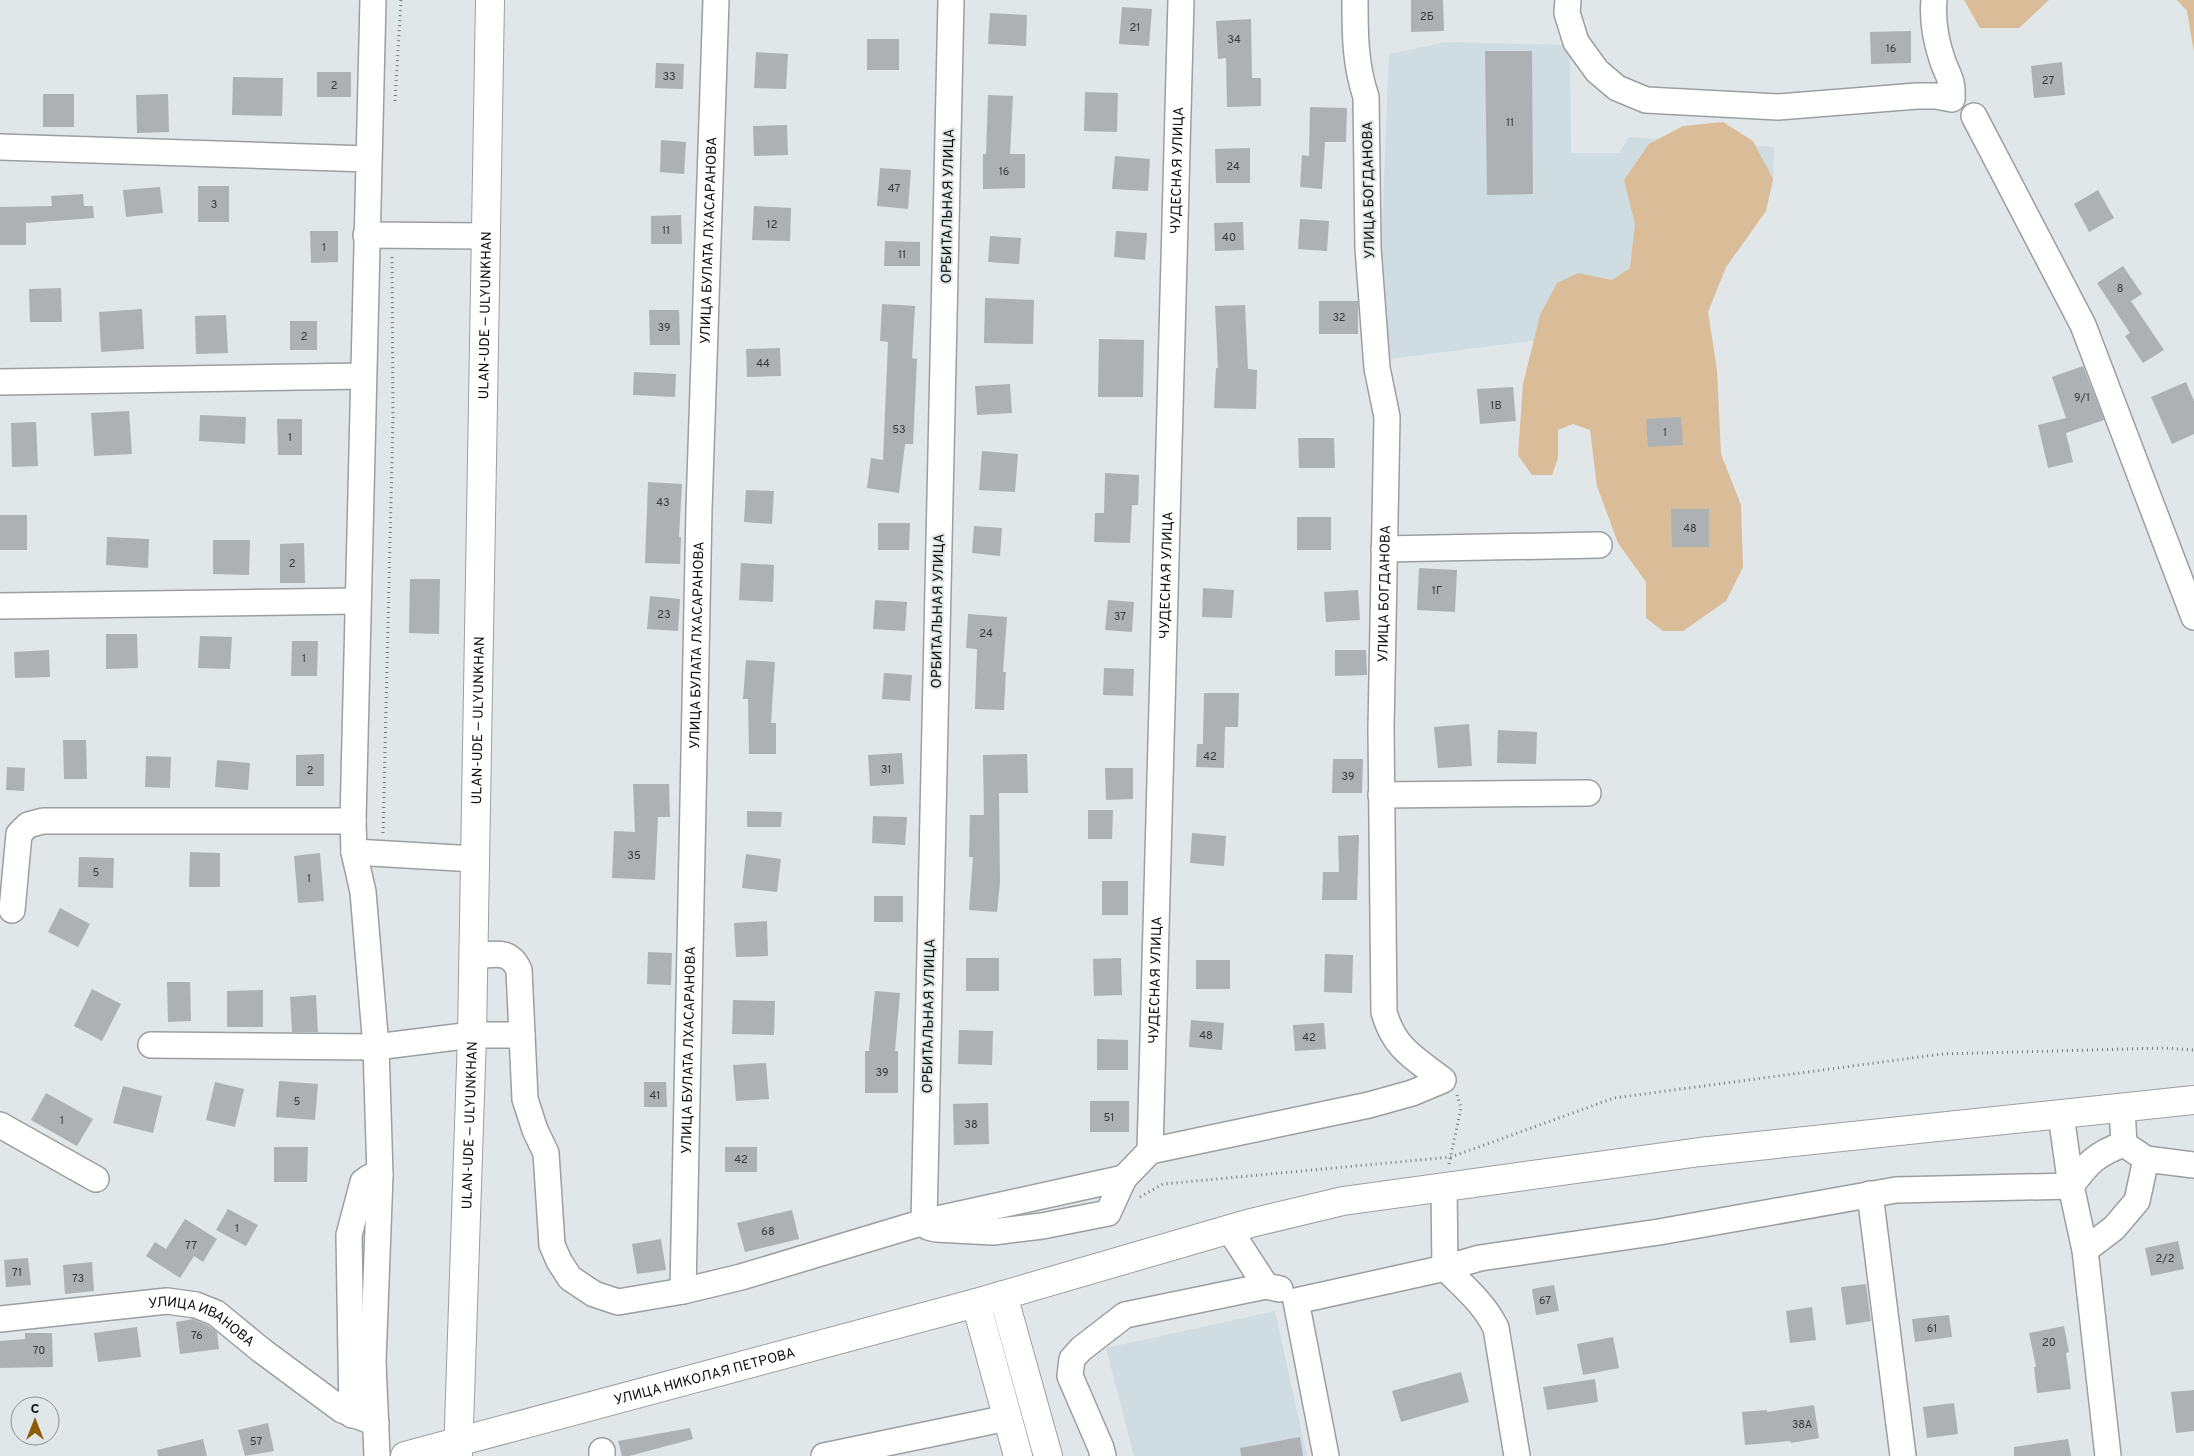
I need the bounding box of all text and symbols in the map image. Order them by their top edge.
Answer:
house number: 2Б [1420,10,1434,24]
house number: 21 [1130,21,1140,35]
house number: 34 [1227,33,1241,47]
house number: 16 [1886,42,1896,56]
house number: 33 [662,70,676,84]
house number: 27 [2042,74,2054,88]
house number: 2 [331,79,337,93]
street label: ЧУДЕСНАЯ УЛИЦА [1168,106,1188,234]
house number: 11 [1506,116,1514,130]
street label: УЛИЦА БОГДАНОВА [1360,121,1379,259]
street label: ОРБИТАЛЬНАЯ УЛИЦА [939,128,958,284]
street label: УЛИЦА БУЛАТА ЛХАСАРАНОВА [698,136,721,344]
house number: 24 [1226,160,1240,174]
house number: 16 [999,165,1009,179]
house number: 47 [888,182,900,196]
house number: 3 [211,198,217,212]
house number: 12 [767,218,777,232]
house number: 11 [662,224,670,238]
street label: ULAN-UDE — ULYUNKHAN [476,231,496,400]
house number: 40 [1222,231,1236,245]
house number: 1 [322,241,326,255]
house number: 11 [898,248,906,262]
house number: 8 [2117,282,2123,296]
house number: 32 [1332,311,1346,325]
house number: 39 [658,321,670,335]
house number: 2 [301,330,307,344]
house number: 44 [756,357,770,371]
house number: 9/1 [2074,391,2090,405]
house number: 1В [1490,399,1502,413]
house number: 53 [892,423,906,437]
house number: 1 [1663,426,1667,440]
house number: 1 [288,431,292,445]
house number: 43 [656,496,670,510]
street label: ЧУДЕСНАЯ УЛИЦА [1157,511,1177,639]
house number: 48 [1683,522,1697,536]
street label: УЛИЦА БОГДАНОВА [1375,525,1395,663]
street label: ОРБИТАЛЬНАЯ УЛИЦА [929,533,948,689]
street label: УЛИЦА БУЛАТА ЛХАСАРАНОВА [687,541,708,749]
house number: 2 [289,557,295,571]
house number: 1Г [1432,584,1442,598]
house number: 23 [657,608,671,622]
house number: 37 [1114,610,1126,624]
house number: 24 [979,627,993,641]
street label: ULAN-UDE — ULYUNKHAN [469,636,489,805]
house number: 1 [302,652,306,666]
house number: 42 [1203,750,1217,764]
house number: 31 [881,763,891,777]
house number: 2 [307,764,313,778]
house number: 39 [1342,770,1354,784]
house number: 35 [627,849,641,863]
house number: 5 [93,866,100,880]
house number: 1 [307,872,311,886]
street label: ЧУДЕСНАЯ УЛИЦА [1146,916,1166,1044]
street label: ОРБИТАЛЬНАЯ УЛИЦА [920,938,939,1094]
street label: УЛИЦА БУЛАТА ЛХАСАРАНОВА [679,946,700,1154]
house number: 48 [1199,1029,1213,1043]
house number: 42 [1302,1031,1316,1045]
street label: ULAN-UDE — ULYUNKHAN [459,1041,482,1210]
house number: 39 [876,1066,888,1080]
house number: 41 [650,1089,660,1103]
house number: 5 [294,1095,301,1109]
house number: 51 [1104,1111,1114,1125]
house number: 1 [60,1114,64,1128]
house number: 38 [964,1118,978,1132]
house number: 42 [734,1153,748,1167]
house number: 1 [235,1222,239,1236]
house number: 68 [761,1225,775,1239]
house number: 77 [185,1239,197,1253]
house number: 2/2 [2156,1252,2174,1266]
house number: 71 [12,1266,22,1280]
house number: 73 [72,1272,84,1286]
street label: УЛИЦА ИВАНОВА [148,1294,257,1351]
house number: 67 [1539,1294,1551,1308]
house number: 61 [1927,1322,1937,1336]
house number: 76 [191,1329,203,1343]
house number: 20 [2042,1336,2056,1350]
house number: 70 [33,1344,45,1358]
street label: УЛИЦА НИКОЛАЯ ПЕТРОВА [612,1345,797,1410]
north arrow [10,1396,60,1446]
text: С [31,1401,40,1418]
house number: 38А [1792,1418,1812,1432]
house number: 57 [250,1435,262,1449]

